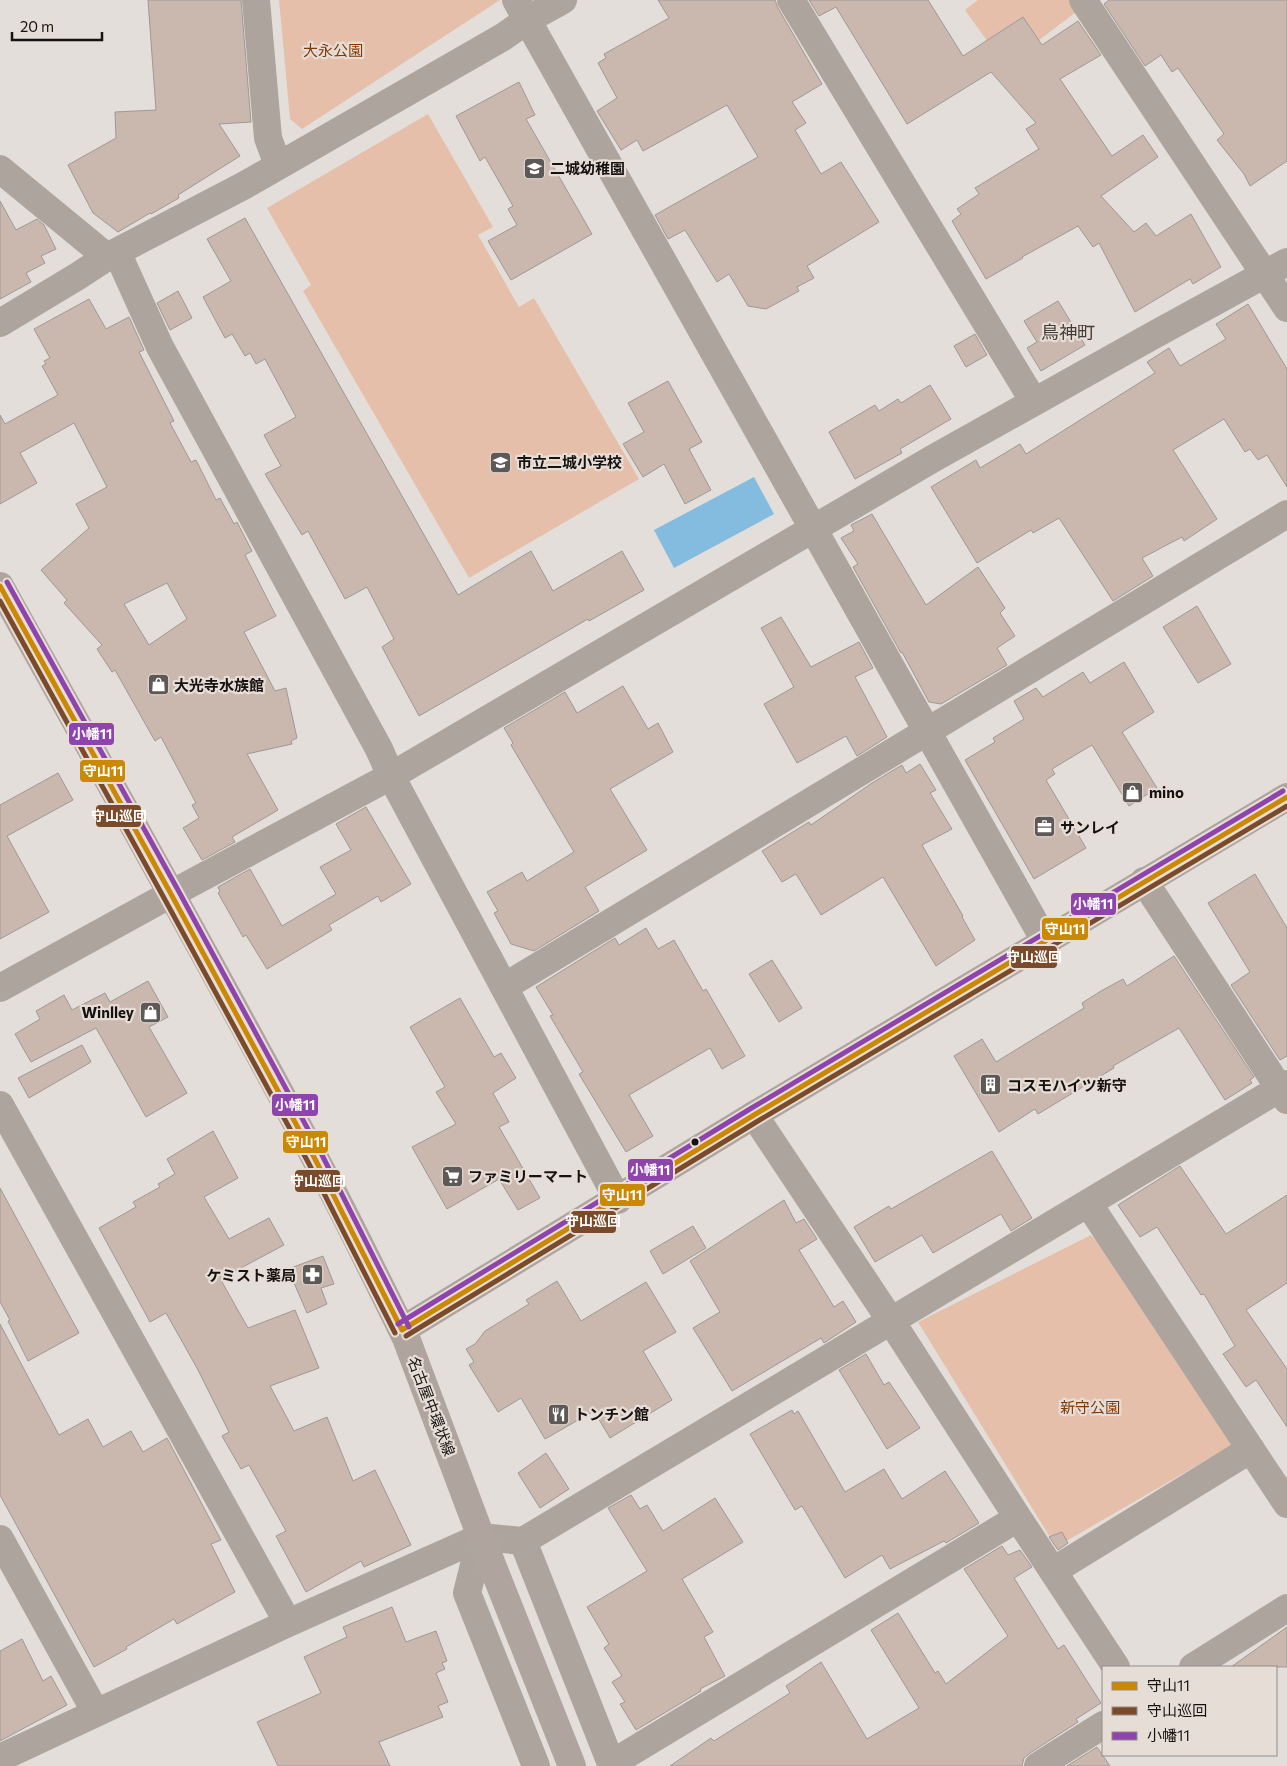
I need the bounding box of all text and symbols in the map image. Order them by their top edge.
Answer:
scale bar [12,10,102,42]
text: 20 m [20,17,54,35]
park label: 大永公園 [303,41,363,59]
school or university icon: 二城幼稚園 [522,156,546,180]
place label: 二城幼稚園 [550,159,625,177]
district label: 鳥神町 [1041,321,1095,343]
school or university icon: 市立二城小学校 [489,450,513,474]
place label: 市立二城小学校 [517,453,622,471]
shop icon: 大光寺水族館 [146,673,170,697]
place label: 大光寺水族館 [174,676,264,694]
line badge: 小幡11 [68,722,115,746]
text: 小幡11 [72,725,112,742]
line badge: 守山11 [79,759,126,783]
text: 守山11 [83,762,123,779]
shop icon: mino [1121,780,1145,804]
place label: mino [1149,783,1184,801]
line badge: 守山巡回 [95,804,142,828]
text: 守山巡回 [91,807,147,824]
office icon: サンレイ [1032,815,1056,839]
place label: サンレイ [1060,818,1120,836]
line badge: 小幡11 [1070,892,1117,916]
text: 小幡11 [1073,895,1113,912]
line badge: 守山11 [1041,917,1089,941]
text: 守山11 [1045,920,1085,937]
line badge: 守山巡回 [1010,945,1058,969]
text: 守山巡回 [1006,948,1062,965]
shop icon: Winlley [138,1000,162,1024]
place label: Winlley [81,1003,135,1021]
building icon: コスモハイツ新守 [979,1073,1003,1097]
place label: コスモハイツ新守 [1007,1076,1127,1094]
line badge: 小幡11 [271,1093,319,1117]
text: 小幡11 [275,1096,315,1113]
line badge: 守山11 [282,1130,329,1154]
text: 守山11 [286,1133,326,1150]
unlabelled marker [690,1137,700,1147]
line badge: 小幡11 [627,1158,674,1182]
text: 小幡11 [630,1161,670,1178]
supermarket icon: ファミリーマート [440,1164,464,1188]
place label: ファミリーマート [468,1167,588,1185]
line badge: 守山巡回 [294,1169,341,1193]
text: 守山巡回 [290,1172,346,1189]
line badge: 守山11 [599,1183,646,1207]
text: 守山11 [602,1186,642,1203]
line badge: 守山巡回 [570,1210,617,1234]
text: 守山巡回 [565,1212,621,1229]
pharmacy icon: ケミスト薬局 [300,1263,324,1287]
place label: ケミスト薬局 [206,1266,296,1284]
street label: 名古屋中環状線 [405,1354,459,1458]
park label: 新守公園 [1060,1398,1120,1416]
restaurant icon: トンチン館 [546,1402,570,1426]
place label: トンチン館 [574,1405,649,1423]
legend [1102,1666,1277,1756]
text: 守山11 [1147,1676,1190,1694]
text: 守山巡回 [1147,1701,1207,1719]
text: 小幡11 [1147,1726,1190,1744]

